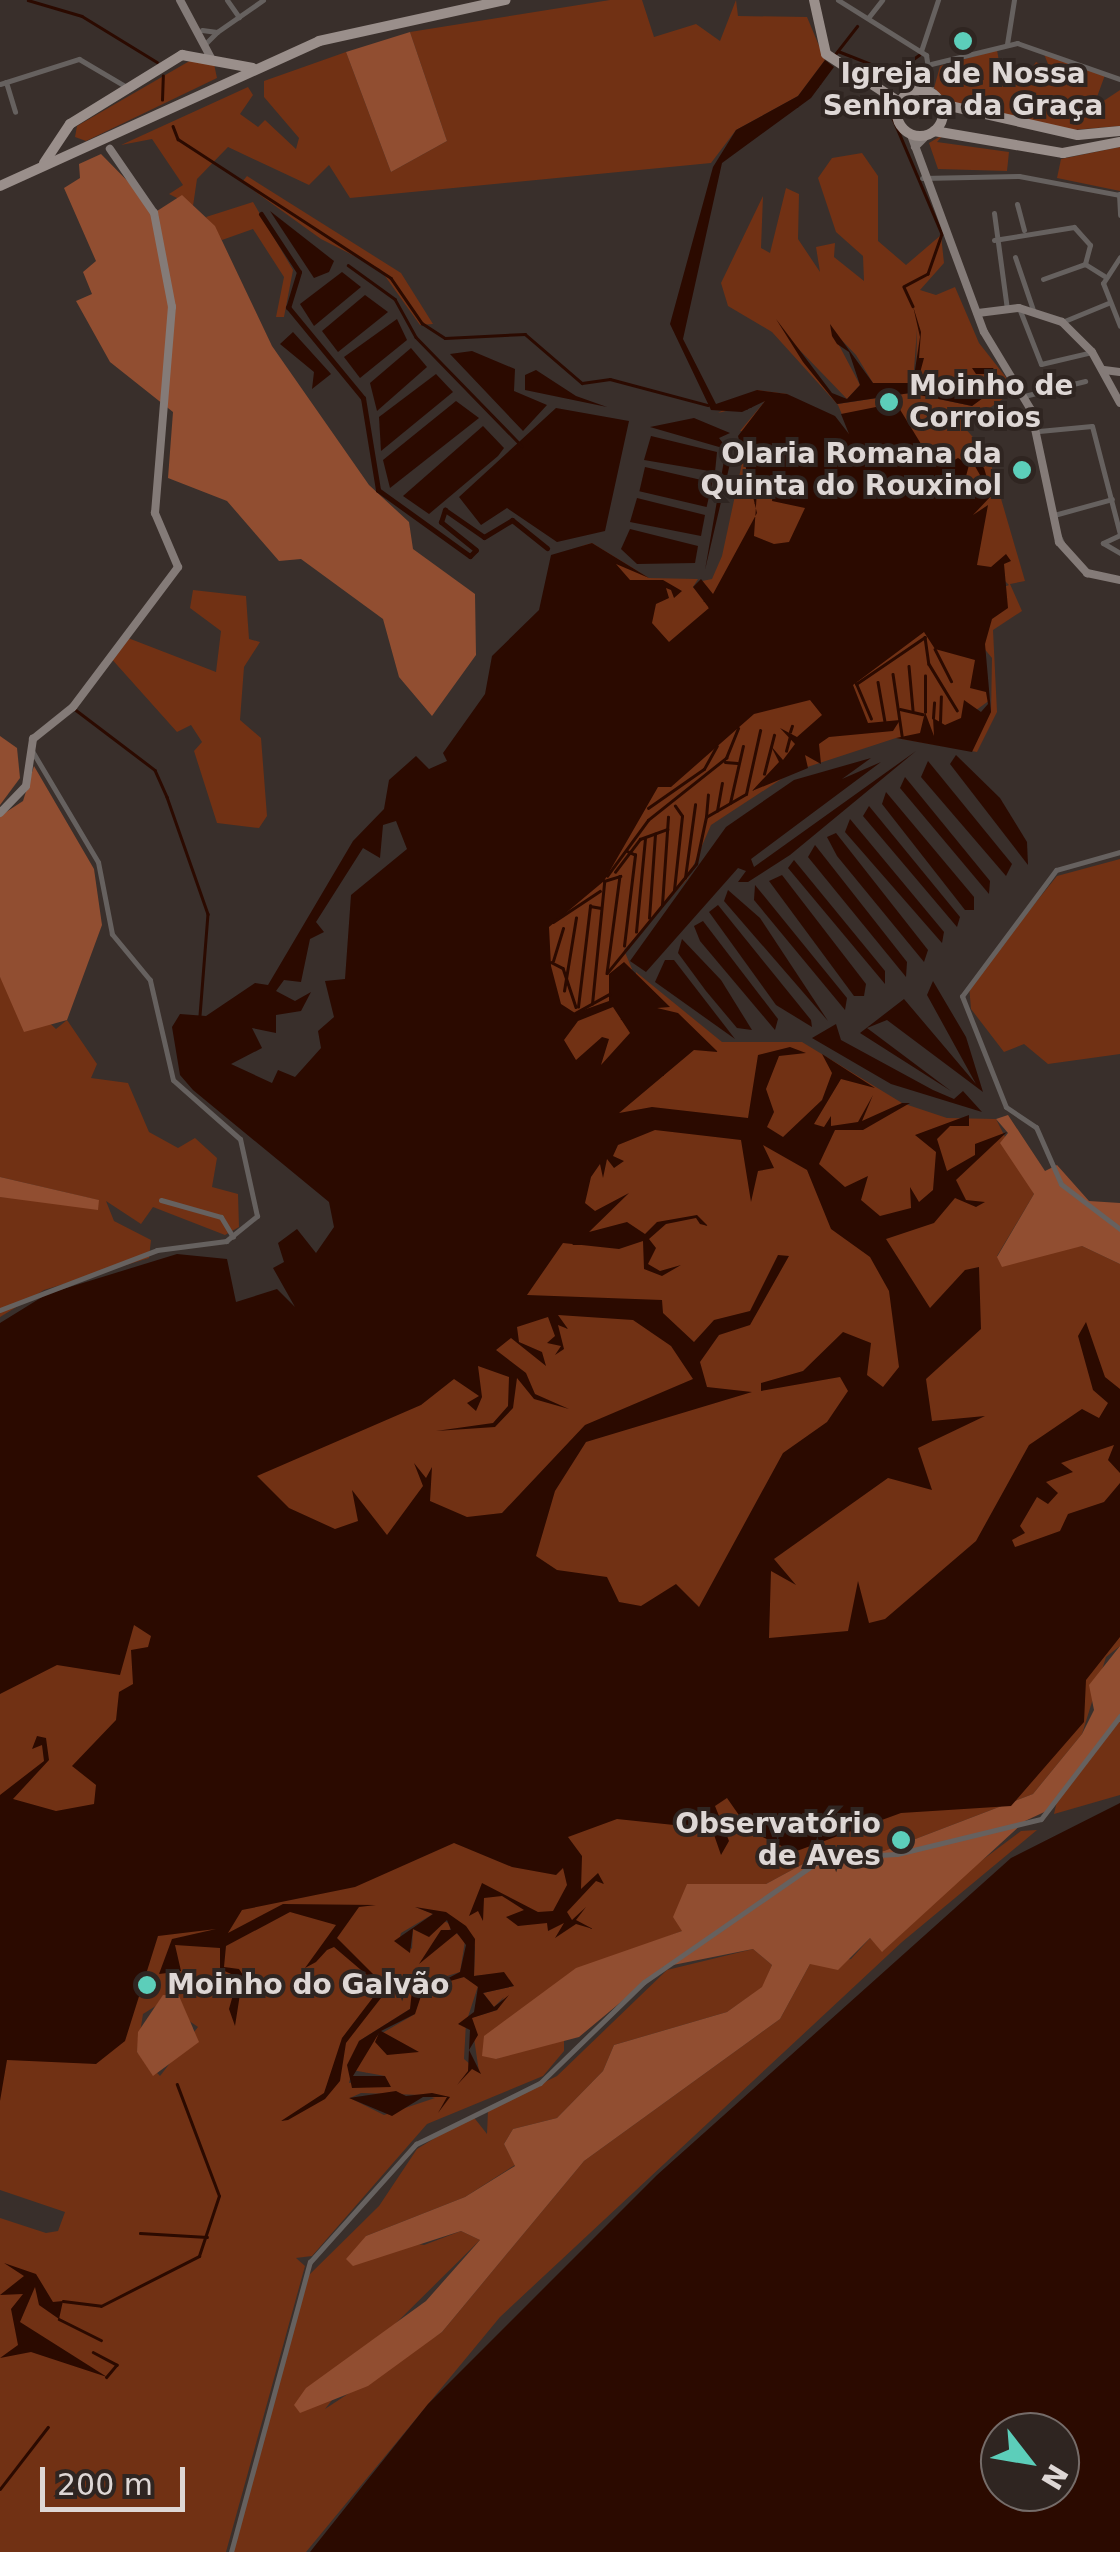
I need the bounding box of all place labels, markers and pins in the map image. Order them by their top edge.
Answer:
marker: Igreja de Nossa Senhora da Graça [952,30,974,52]
place label: Igreja de Nossa Senhora da Graça [823,57,1103,123]
place label: Moinho de Corroios [909,369,1074,435]
marker: Moinho de Corroios [878,391,900,413]
place label: Olaria Romana da Quinta do Rouxinol [701,437,1002,503]
marker: Olaria Romana da Quinta do Rouxinol [1011,459,1033,481]
place label: Observatório de Aves [675,1807,881,1873]
marker: Observatório de Aves [890,1829,912,1851]
place label: Moinho do Galvão [167,1968,449,2002]
marker: Moinho do Galvão [136,1974,158,1996]

